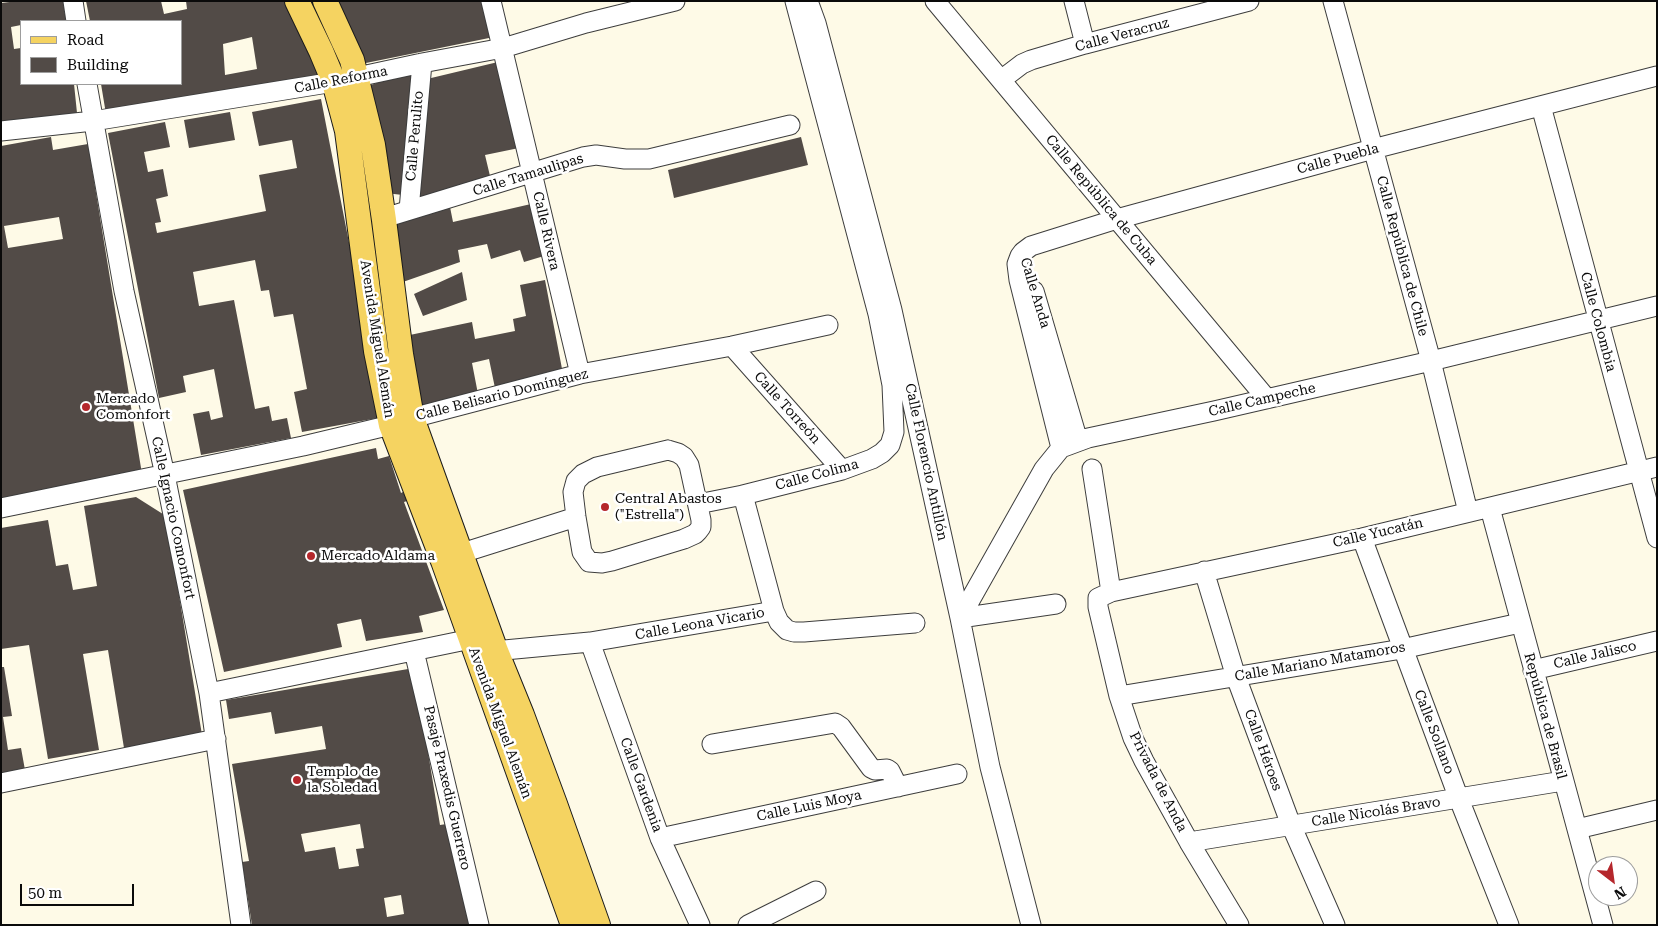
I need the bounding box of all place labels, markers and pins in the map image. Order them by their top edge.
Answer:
place label: Mercado Comonfort [96,391,170,424]
marker: Mercado Comonfort [80,401,92,413]
place label: Central Abastos ("Estrella") [615,491,722,524]
marker: Central Abastos ("Estrella") [599,501,611,513]
place label: Mercado Aldama [321,548,435,564]
marker: Mercado Aldama [305,550,317,562]
place label: Templo de la Soledad [307,764,378,796]
marker: Templo de la Soledad [291,774,303,786]

